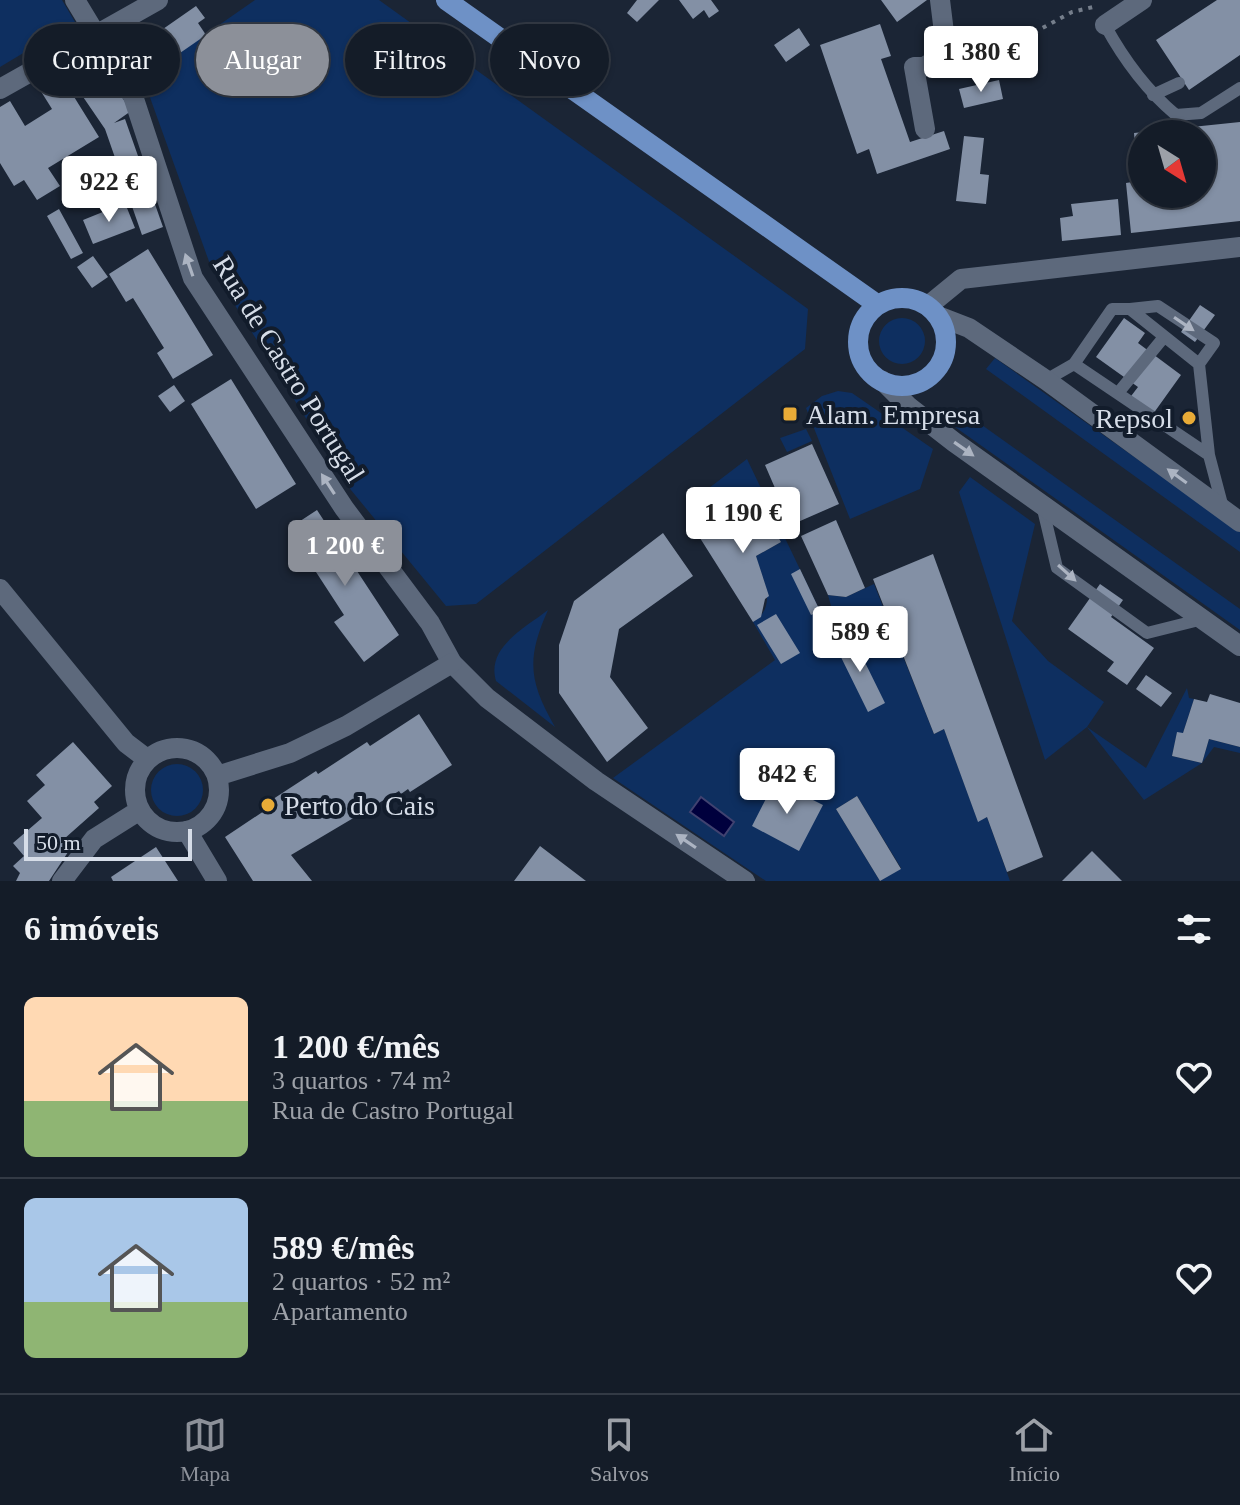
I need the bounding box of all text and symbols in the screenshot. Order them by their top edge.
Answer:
chip: Comprar [24,24,180,96]
chip: Alugar [196,24,329,96]
chip: Filtros [345,24,474,96]
chip: Novo [490,24,609,96]
pin: 1 380 € [907,26,1055,94]
text: 1 380 € [942,37,1020,66]
north arrow [1128,120,1216,208]
map controls [1128,120,1216,208]
pin: 922 € [53,156,165,224]
text: 922 € [80,167,138,196]
street label: Rua de Castro Portugal [207,250,371,488]
one-way arrow [182,253,194,277]
one-way arrow [1174,316,1195,331]
place label: Alam. Empresa [806,399,981,430]
place label: Repsol [1095,403,1173,434]
marker: Alam. Empresa [781,405,799,423]
marker: Repsol [1180,409,1198,427]
one-way arrow [954,441,975,456]
one-way arrow [1167,469,1187,485]
one-way arrow [322,473,336,495]
pin: 1 190 € [669,487,817,555]
text: 1 190 € [704,498,782,527]
pin: 1 200 € [271,520,419,588]
text: 1 200 € [306,531,384,560]
one-way arrow [1056,564,1076,581]
pin: 589 € [804,606,916,674]
text: 589 € [831,617,889,646]
pin: 842 € [731,748,843,816]
text: 842 € [758,759,816,788]
place label: Perto do Cais [284,790,435,821]
marker: Perto do Cais [259,796,277,814]
scale bar [24,825,192,861]
text: 50 m [36,830,81,855]
one-way arrow [675,834,696,849]
icon: filters [1172,907,1216,951]
text: 6 imóveis [24,910,159,947]
text: 1 200 €/mês [272,1028,440,1065]
icon: home [88,1029,184,1125]
icon: heart [1172,1055,1216,1099]
text: 3 quartos · 74 m² [272,1066,450,1095]
text: Rua de Castro Portugal [272,1096,514,1125]
text: 589 €/mês [272,1229,415,1266]
icon: home [88,1230,184,1326]
icon: heart [1172,1256,1216,1300]
text: 2 quartos · 52 m² [272,1267,450,1296]
text: Apartamento [272,1297,408,1326]
tab: Mapa [180,1413,230,1487]
tab: Salvos [590,1413,649,1487]
tab: Início [1009,1413,1060,1487]

